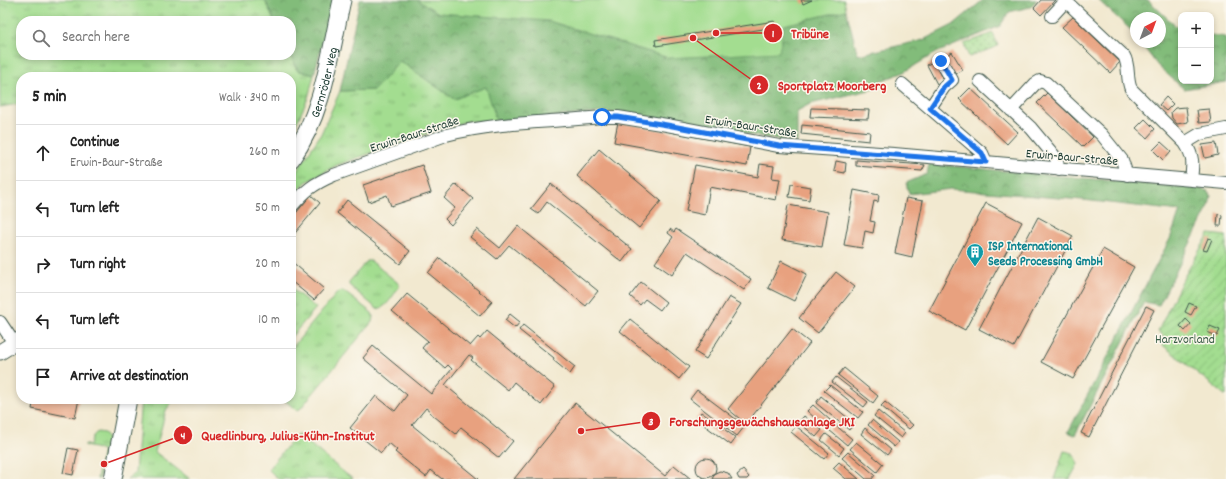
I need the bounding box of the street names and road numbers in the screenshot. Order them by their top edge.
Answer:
street label: Gernröder Weg [307,45,344,121]
street label: Erwin-Baur-Straße [703,111,798,144]
street label: Erwin-Baur-Straße [368,112,462,159]
street label: Erwin-Baur-Straße [1025,145,1119,172]

